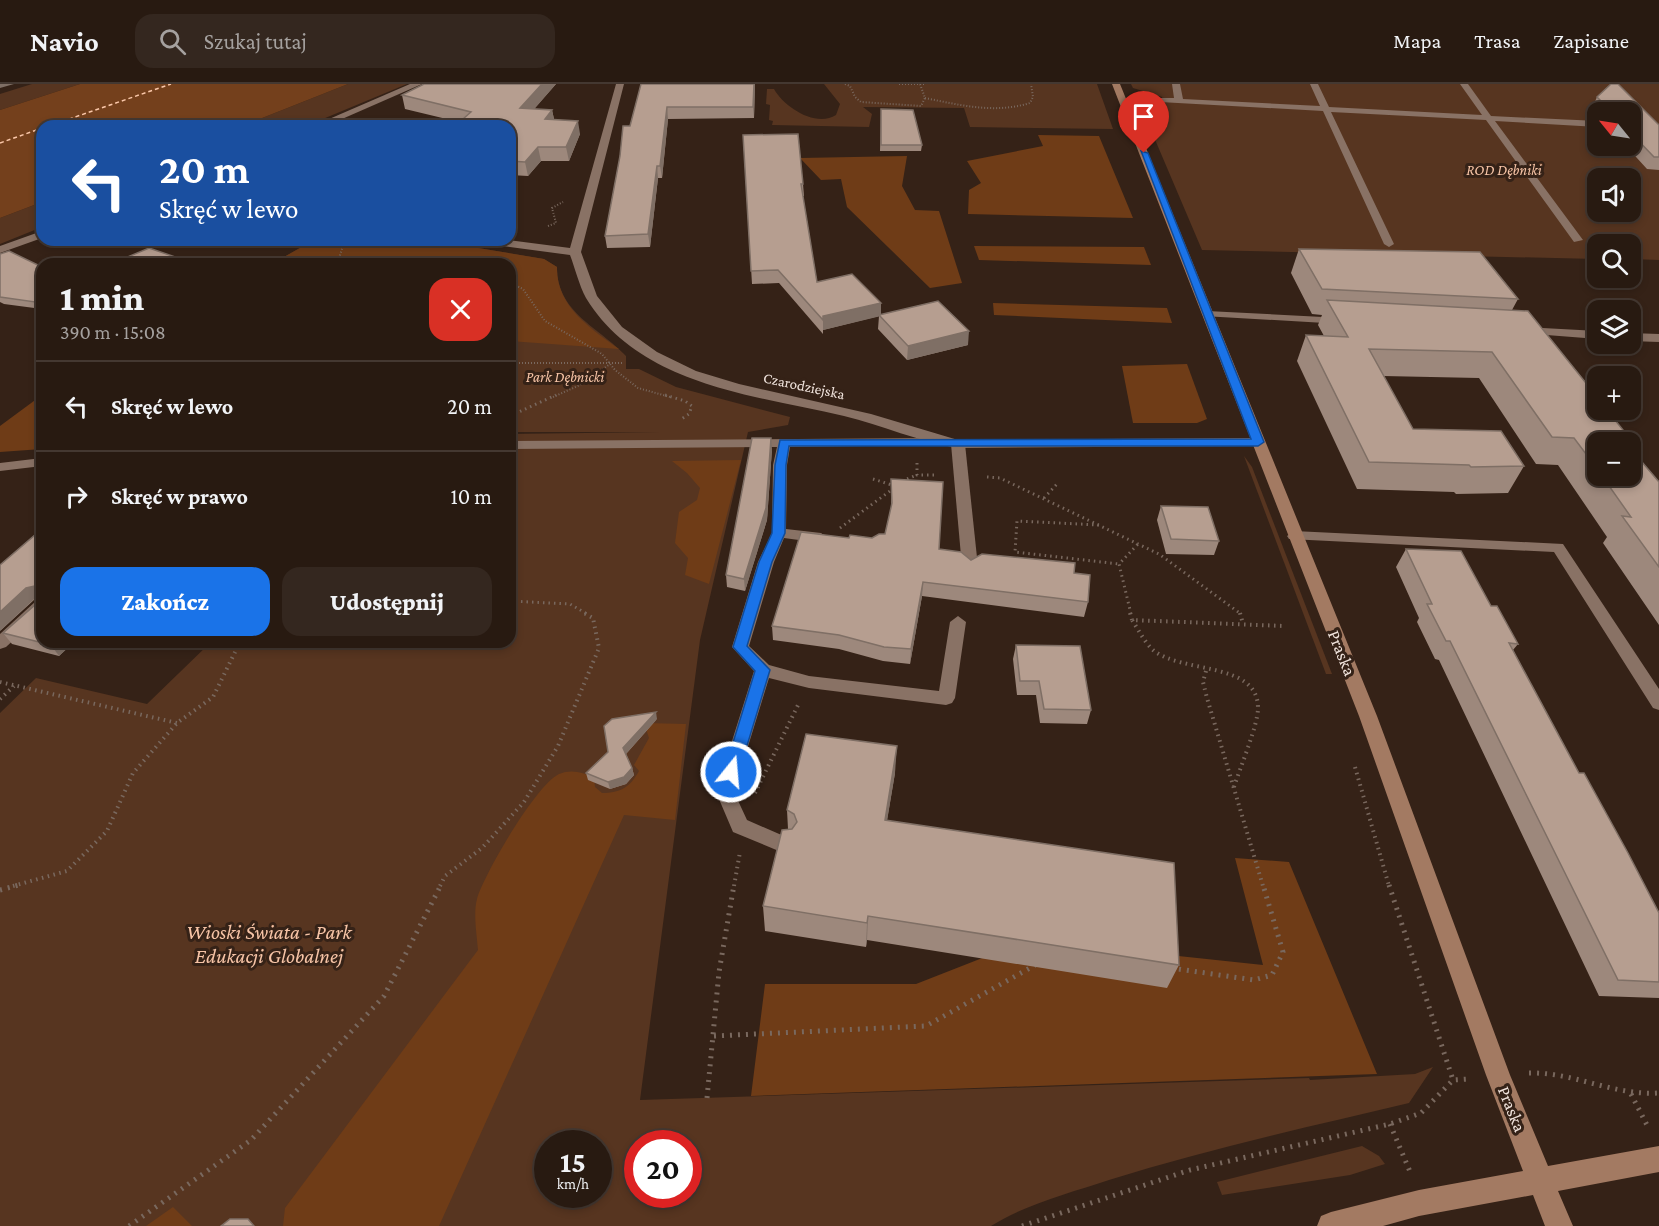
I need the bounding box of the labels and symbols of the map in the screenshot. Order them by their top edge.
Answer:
pin [1118,91,1169,153]
north arrow [1587,102,1641,156]
park label: ROD Dębniki [1466,162,1543,179]
park label: Park Dębnicki [526,369,605,386]
street label: Czarodziejska [762,370,846,403]
street label: Praska [1324,627,1360,679]
position arrow [699,740,763,804]
park label: Wioski Świata - Park Edukacji Globalnej [186,920,353,968]
street label: Praska [1494,1083,1530,1135]
speed limit sign: 20 [624,1130,702,1208]

